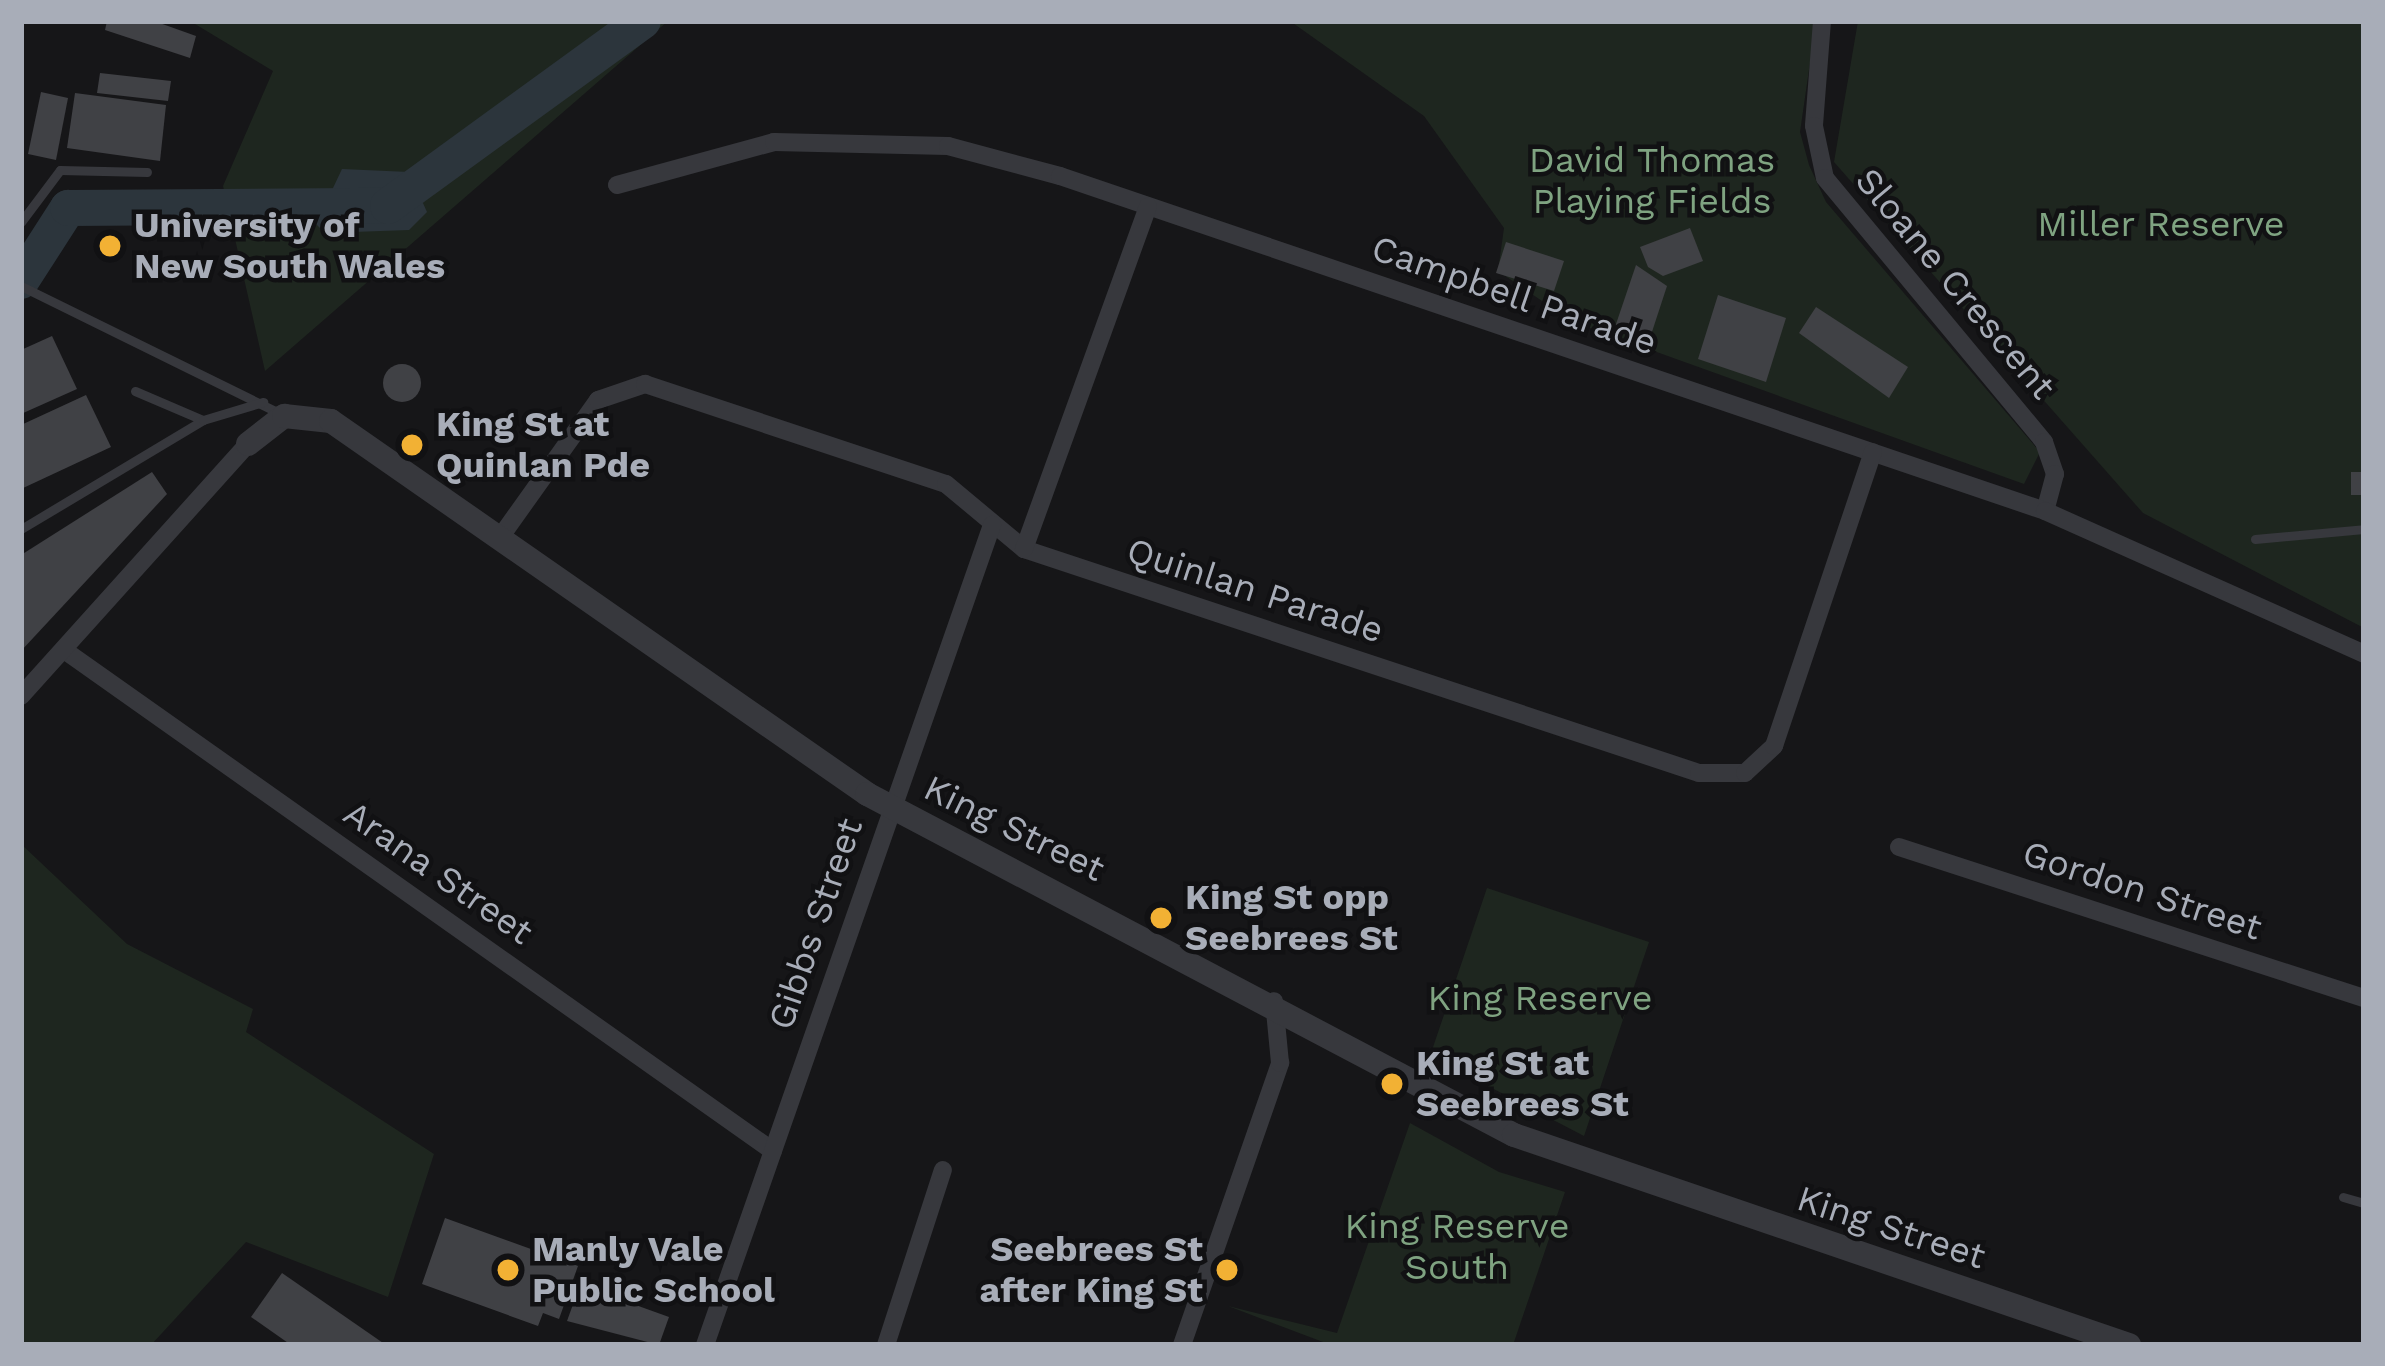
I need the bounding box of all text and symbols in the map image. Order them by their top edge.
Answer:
park label: David Thomas Playing Fields [1528,138,1776,223]
street label: Sloane Crescent [1846,160,2064,408]
place label: University of New South Wales [134,203,447,288]
park label: Miller Reserve [2037,203,2285,247]
street label: Campbell Parade [1365,227,1663,365]
marker: University of New South Wales [97,233,123,259]
place label: King St at Quinlan Pde [436,402,650,487]
marker: King St at Quinlan Pde [399,432,425,458]
street label: Quinlan Parade [1121,529,1389,653]
street label: King Street [917,767,1111,891]
street label: Arana Street [335,792,541,954]
street label: Gibbs Street [760,813,872,1035]
street label: Gordon Street [2017,832,2267,950]
place label: King St opp Seebrees St [1185,875,1398,960]
marker: King St opp Seebrees St [1148,905,1174,931]
park label: King Reserve [1428,977,1652,1021]
place label: King St at Seebrees St [1416,1041,1629,1126]
marker: King St at Seebrees St [1379,1071,1405,1097]
street label: King Street [1791,1177,1991,1279]
park label: King Reserve South [1345,1204,1569,1289]
place label: Manly Vale Public School [532,1227,775,1312]
place label: Seebrees St after King St [979,1227,1203,1312]
marker: Manly Vale Public School [495,1257,521,1283]
marker: Seebrees St after King St [1214,1257,1240,1283]

